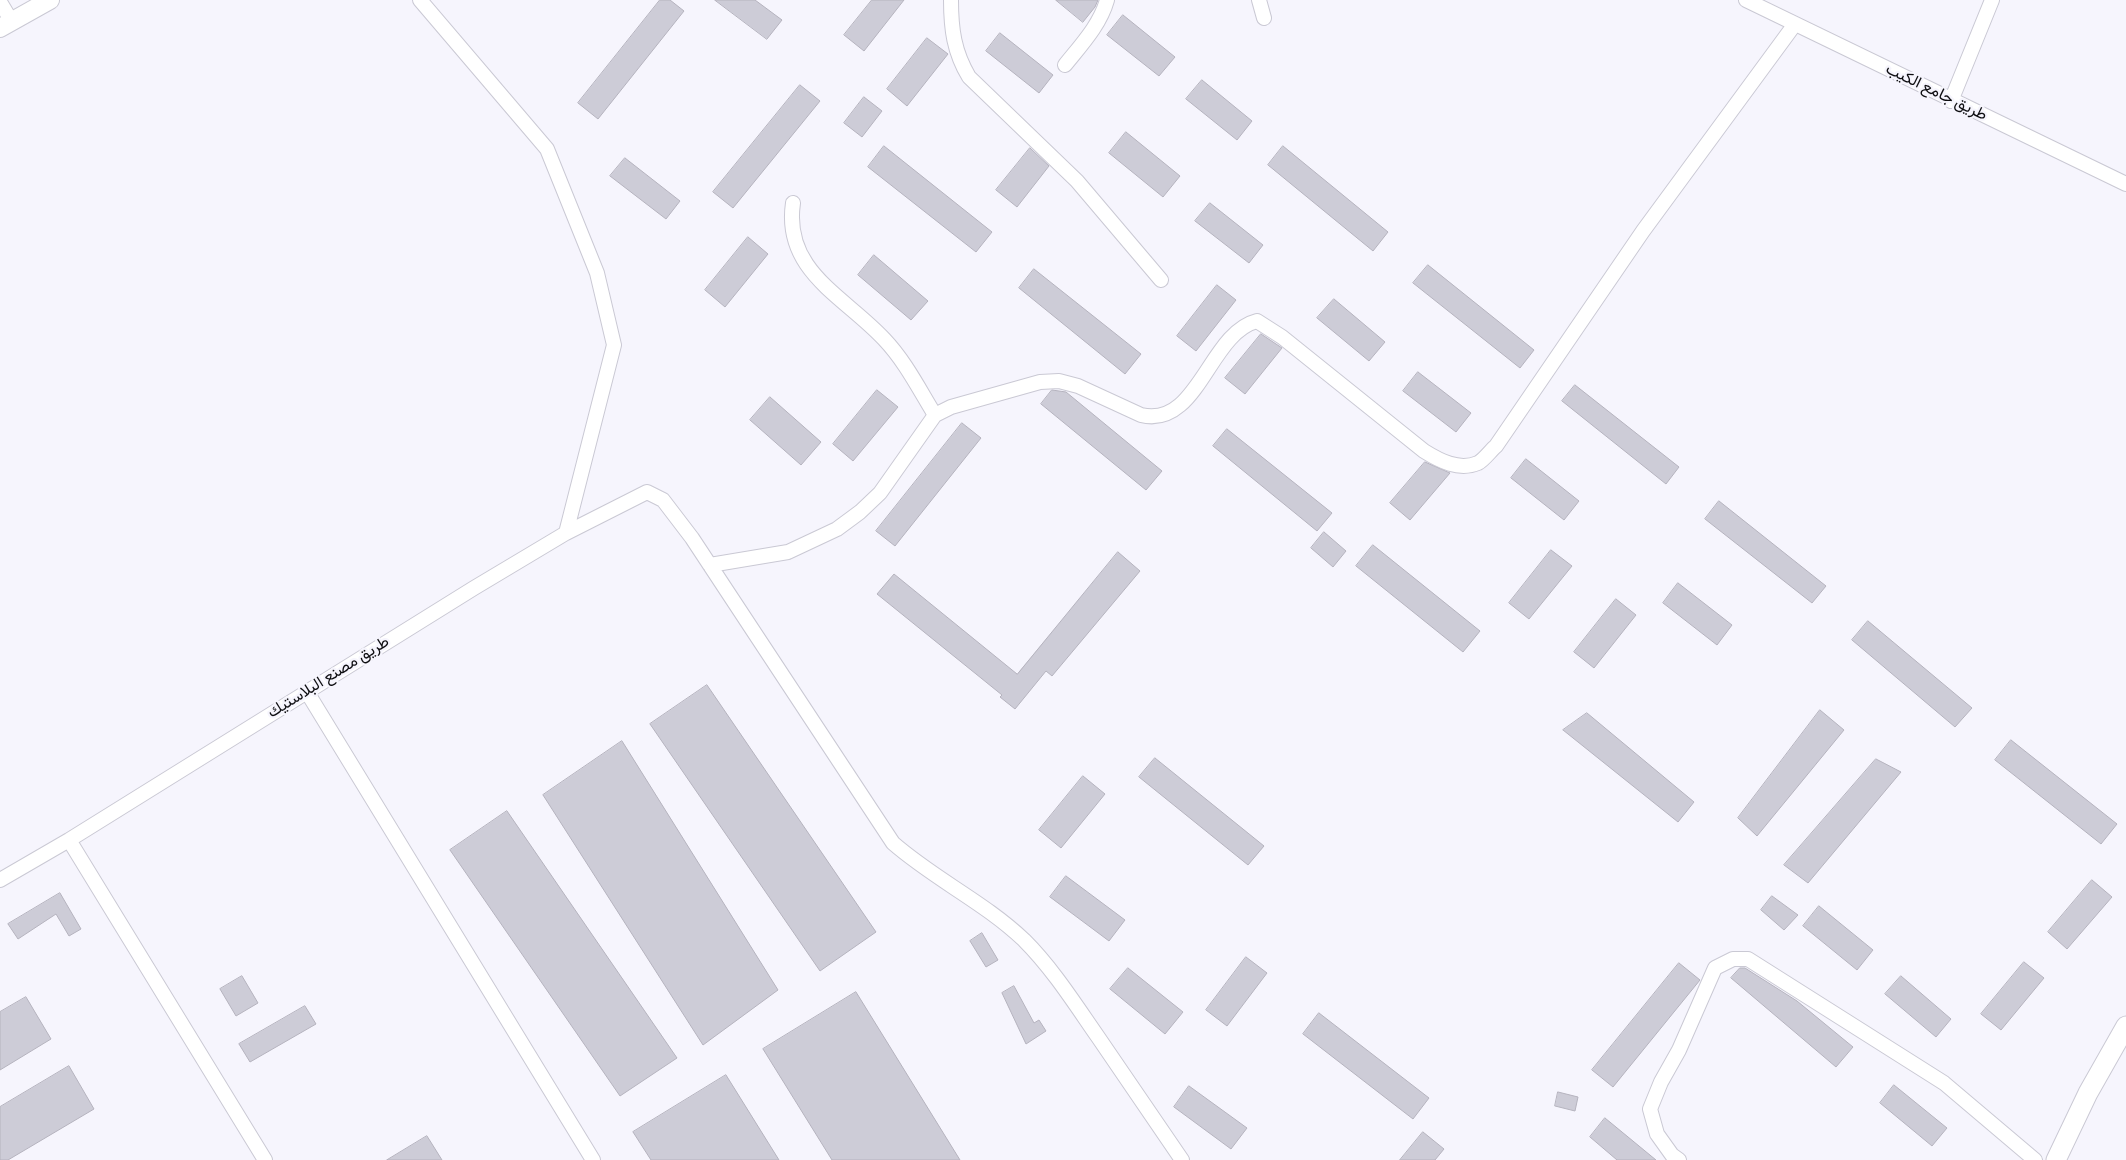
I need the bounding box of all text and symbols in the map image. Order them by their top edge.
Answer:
street label: طريق جامع الكيب [1882,60,1990,126]
street label: طريق مصنع البلاستيك [265,633,393,723]

